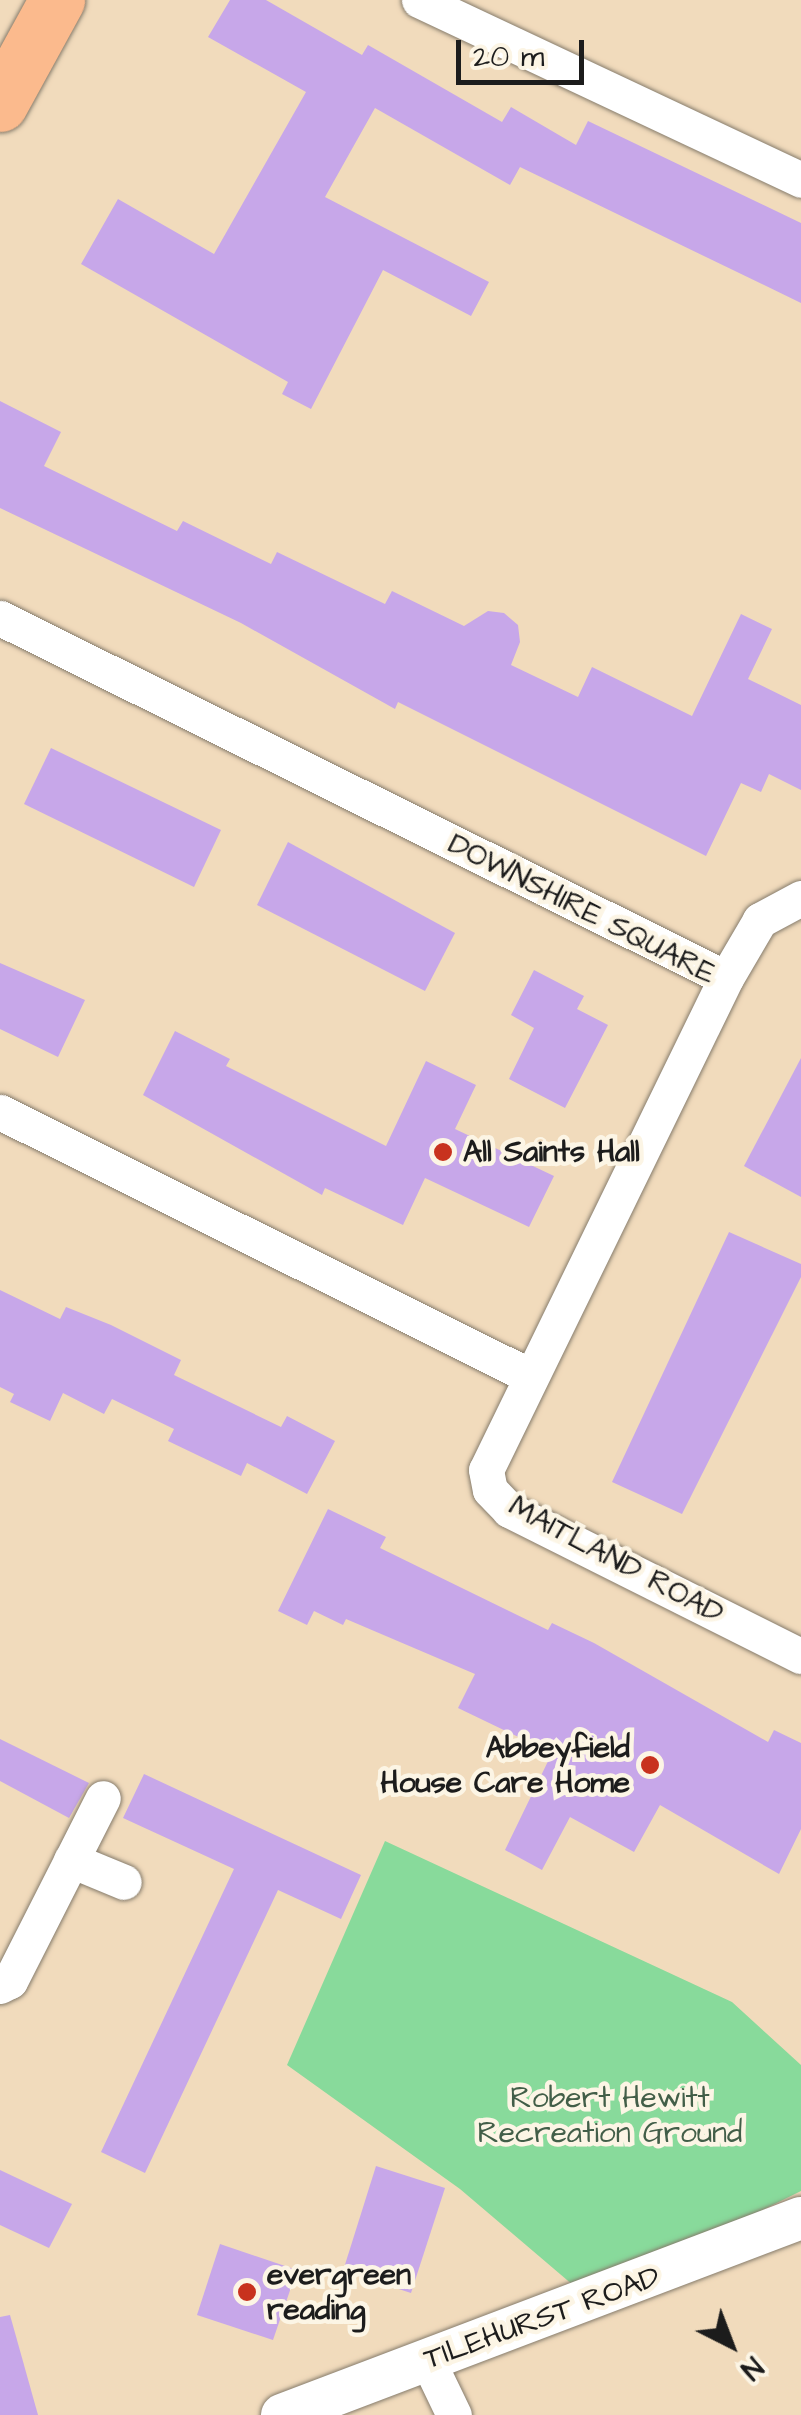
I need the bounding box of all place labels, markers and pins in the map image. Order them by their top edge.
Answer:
place label: All Saints Hall [463,1134,640,1170]
marker: All Saints Hall [432,1141,454,1163]
place label: Abbeyfield House Care Home [381,1730,630,1800]
marker: Abbeyfield House Care Home [639,1754,661,1776]
place label: evergreen reading [267,2257,411,2328]
marker: evergreen reading [236,2281,258,2303]

